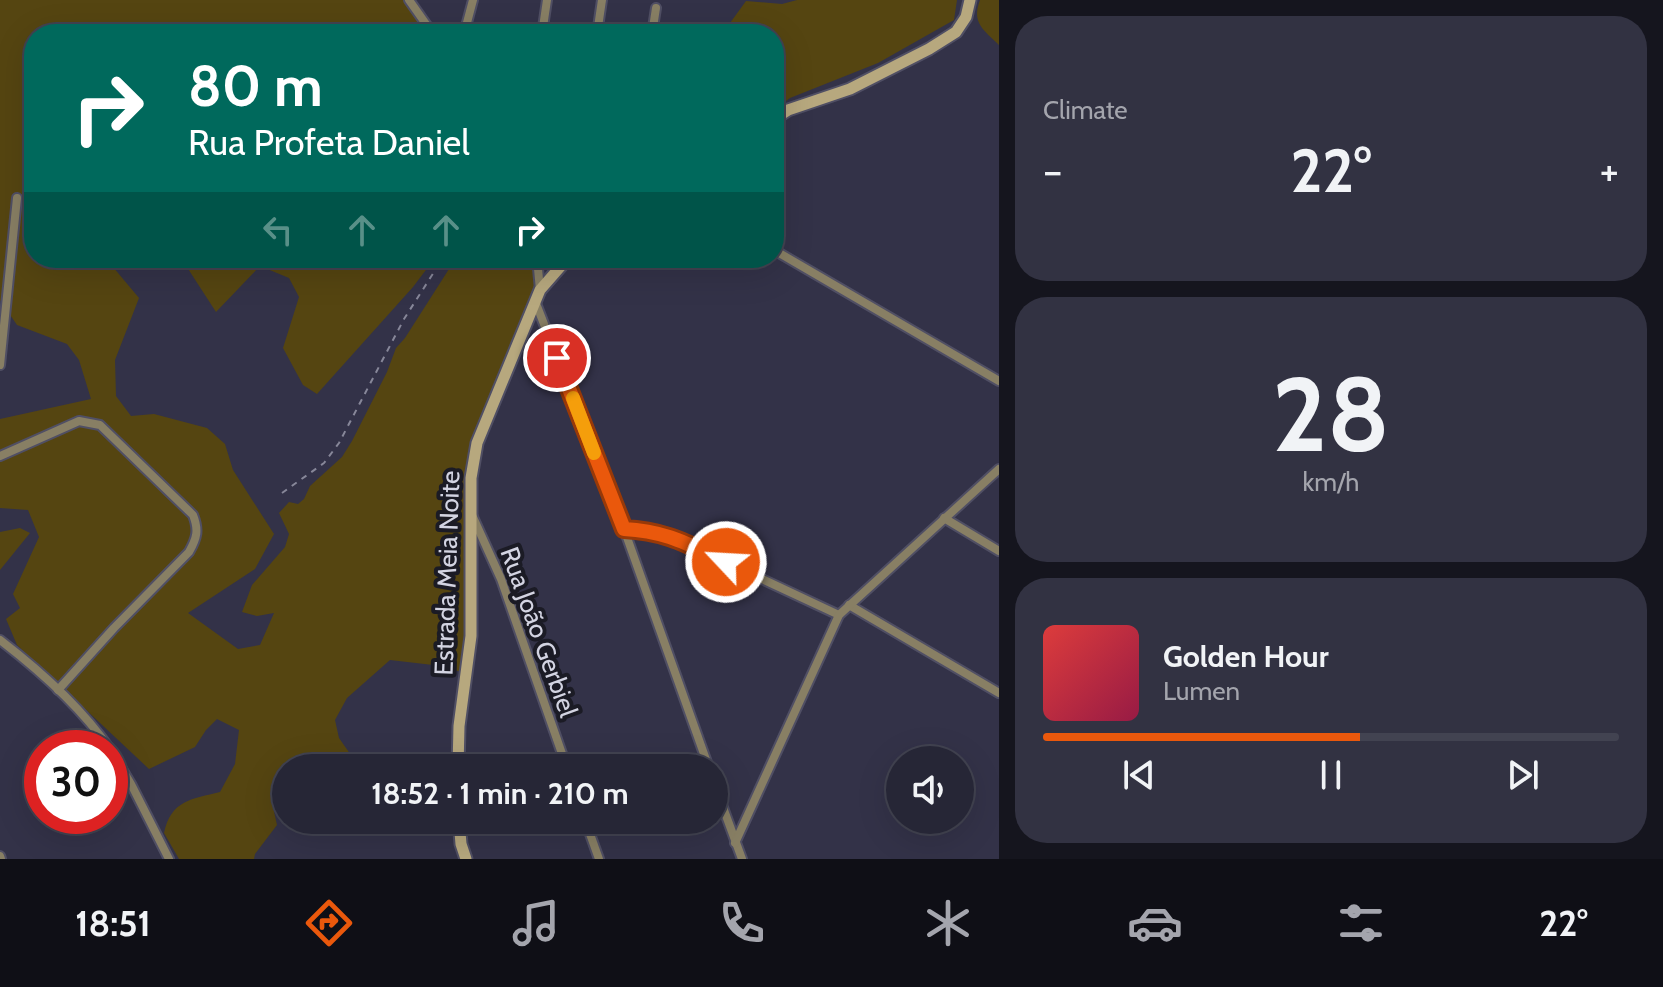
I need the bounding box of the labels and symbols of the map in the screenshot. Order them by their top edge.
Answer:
pin [523,324,591,392]
street label: Estrada Meia Noite [427,470,467,676]
position arrow [684,520,768,604]
street label: Rua João Gerbiel [493,543,585,721]
speed limit sign: 30 [24,730,128,834]

